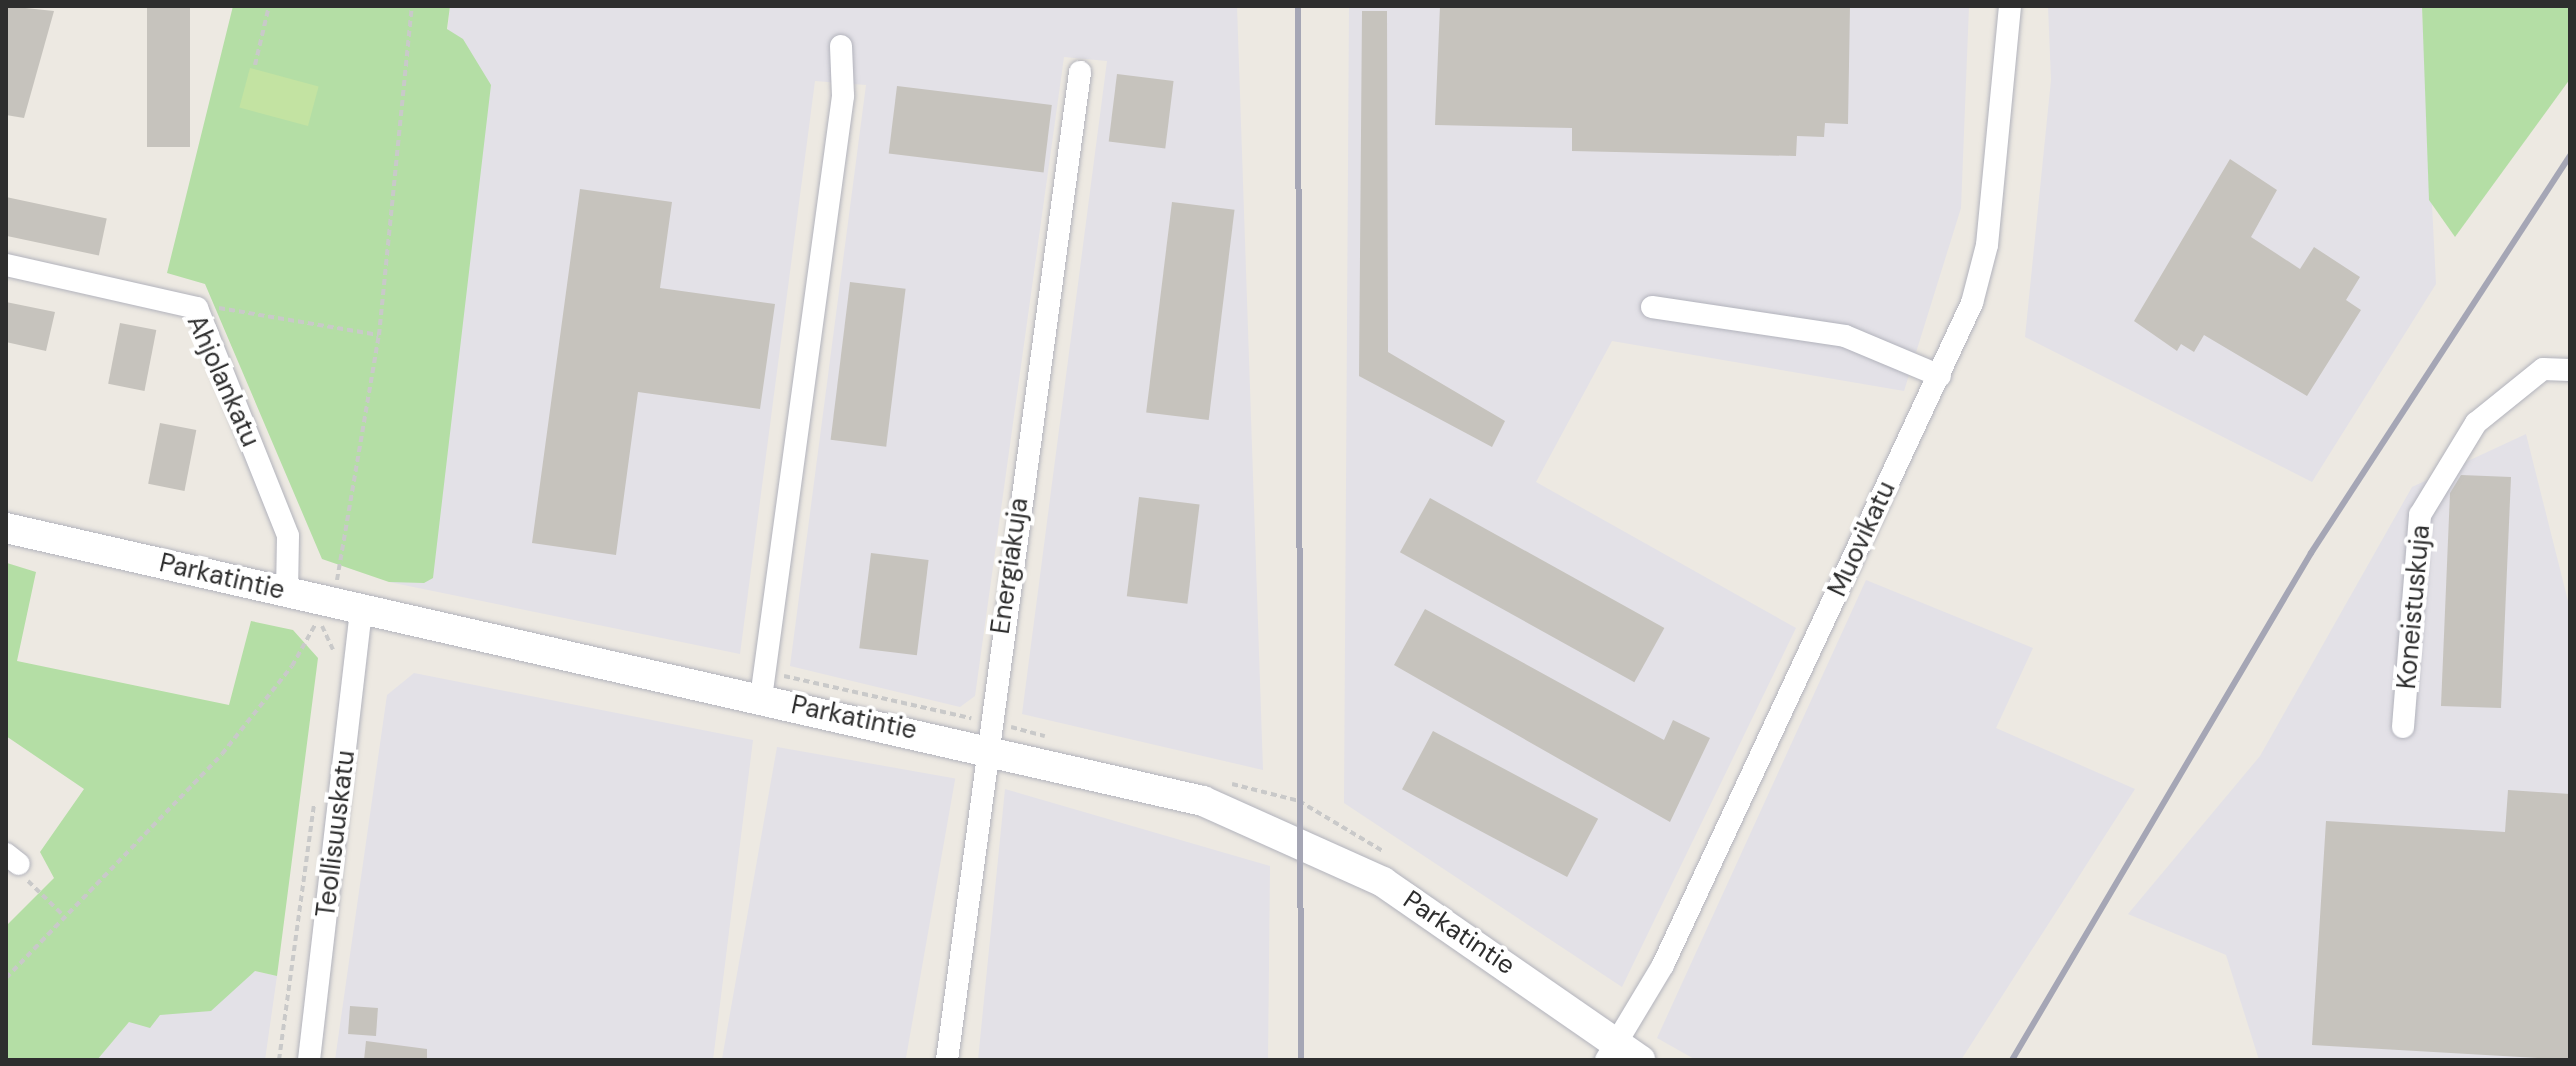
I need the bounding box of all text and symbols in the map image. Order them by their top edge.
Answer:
street label: Ahjolankatu [180,310,266,452]
street label: Muovikatu [1822,477,1902,601]
street label: Energiakuja [985,496,1035,636]
street label: Koneistuskuja [2391,524,2437,690]
street label: Parkatintie [156,547,288,607]
street label: Parkatintie [788,689,920,747]
street label: Teollisuuskatu [310,749,362,919]
street label: Parkatintie [1397,884,1521,982]

